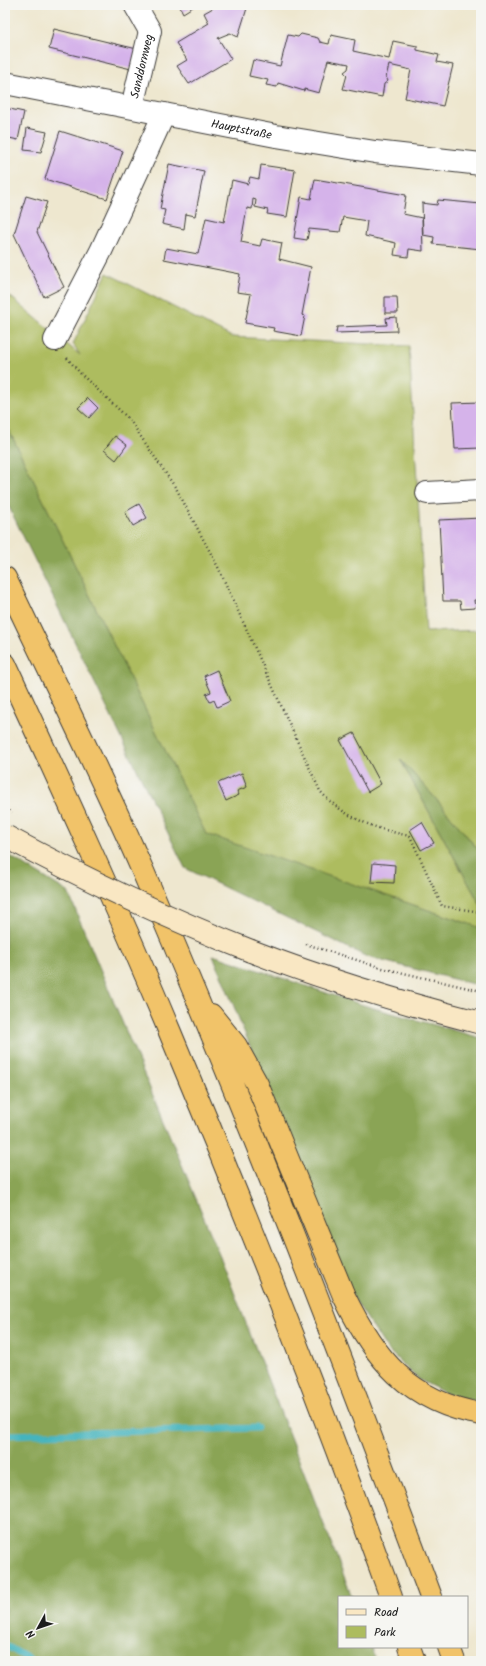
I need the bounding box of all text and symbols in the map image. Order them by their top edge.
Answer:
street label: Sanddornweg [125,32,159,100]
street label: Hauptstraße [209,115,274,145]
legend [338,1596,468,1648]
text: Road [374,1603,399,1622]
north arrow [18,1608,58,1648]
text: Park [374,1623,396,1642]
text: N [22,1625,40,1642]

